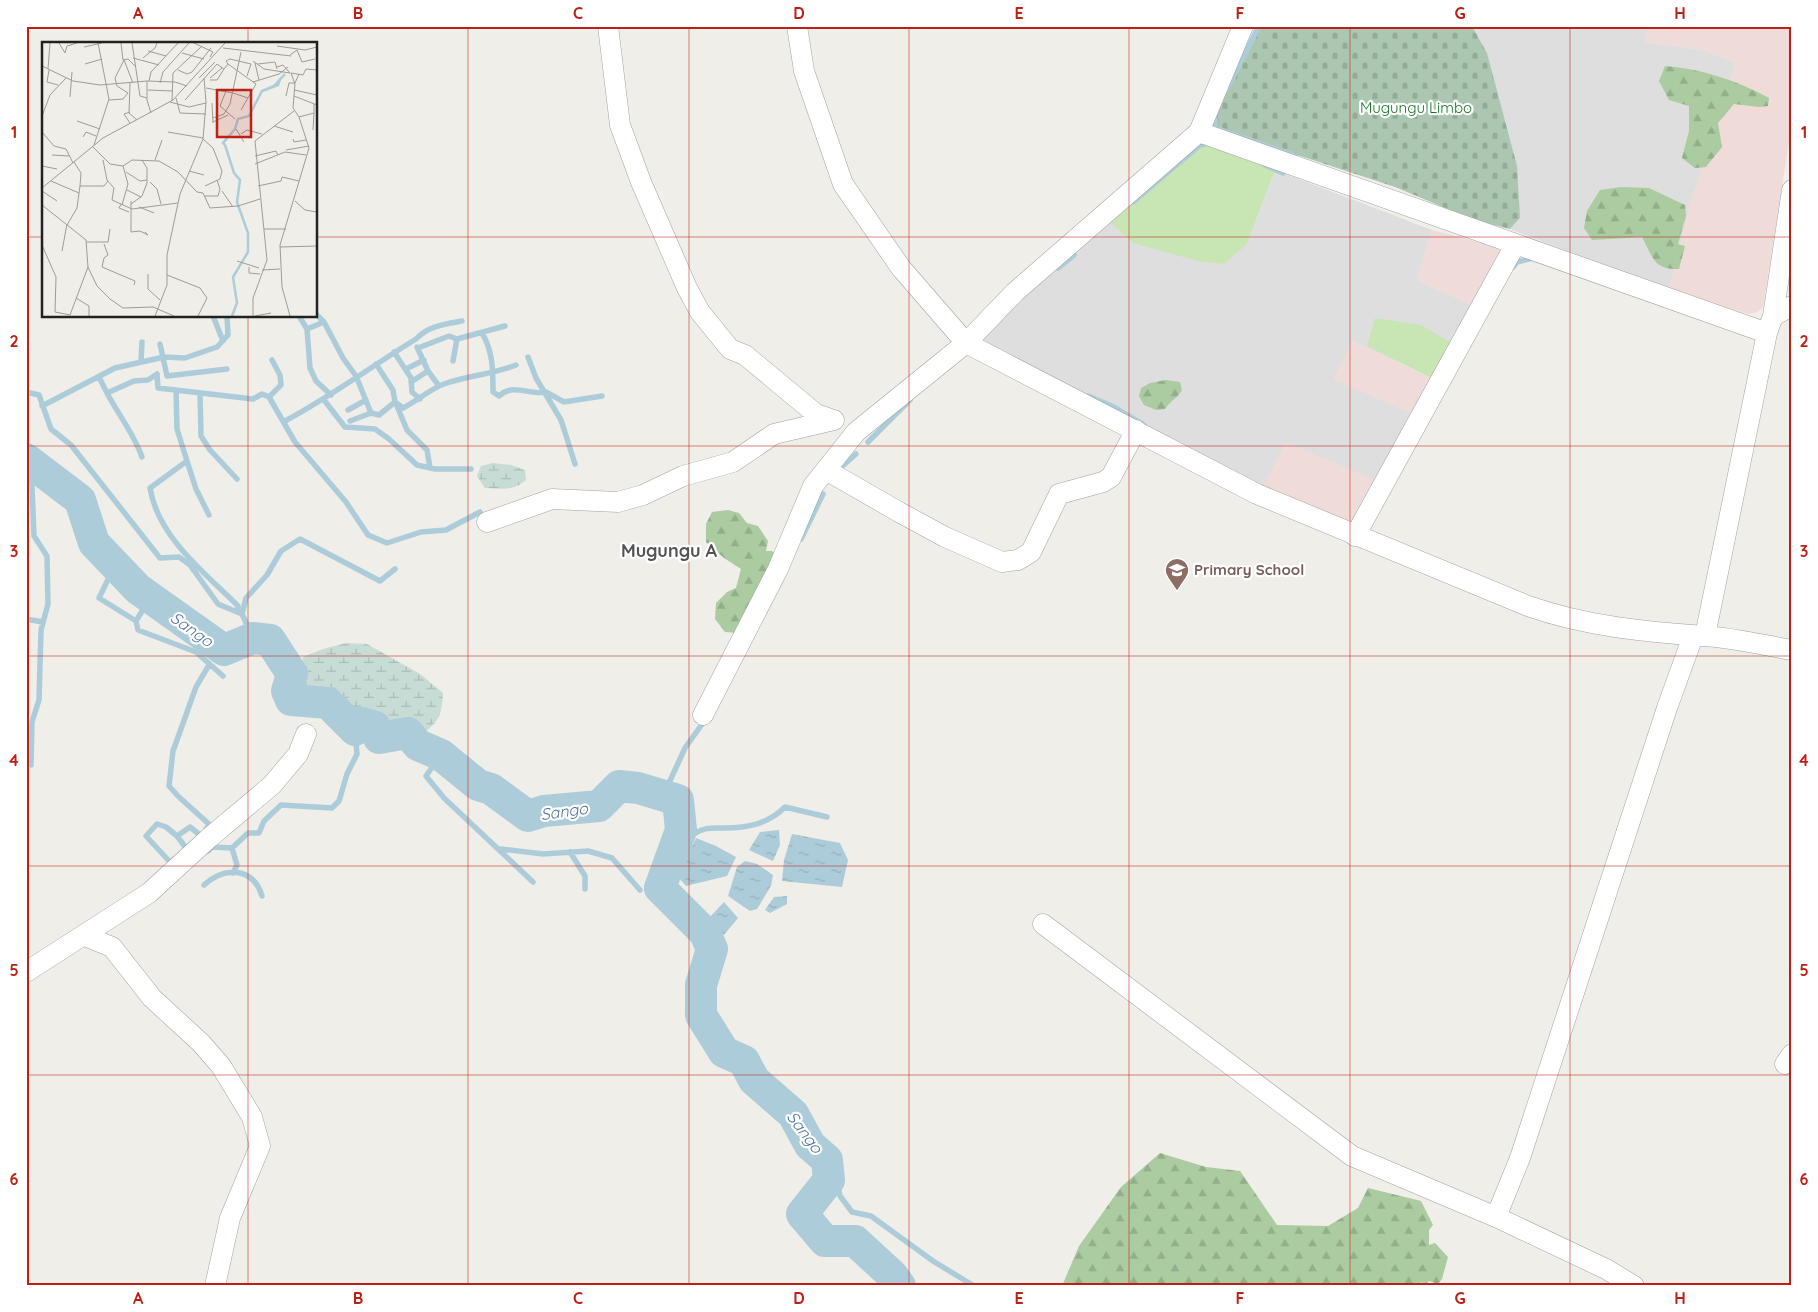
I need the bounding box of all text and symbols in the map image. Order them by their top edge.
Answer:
text: A [133,3,144,23]
text: B [353,3,363,23]
text: C [573,3,583,23]
text: D [793,3,805,23]
text: E [1014,3,1024,23]
text: F [1236,3,1245,23]
text: G [1454,3,1466,23]
text: H [1674,3,1686,23]
inset map [42,42,318,318]
park label: Mugungu Limbo [1360,98,1472,117]
text: 1 [11,122,17,142]
text: 1 [1801,122,1807,142]
text: 2 [9,331,19,351]
text: 2 [1799,331,1809,351]
district label: Mugungu A [621,539,718,562]
text: 3 [10,541,18,561]
text: 3 [1800,541,1808,561]
school or university icon: Primary School [1164,557,1190,591]
place label: Primary School [1194,560,1304,579]
water label: Sango [167,607,218,652]
text: 4 [9,750,19,770]
text: 4 [1799,750,1809,770]
water label: Sango [539,798,590,824]
text: 5 [9,960,19,980]
text: 5 [1799,960,1809,980]
water label: Sango [783,1107,828,1158]
text: 6 [10,1169,19,1189]
text: 6 [1800,1169,1809,1189]
text: A [133,1288,144,1308]
text: B [353,1288,363,1308]
text: C [573,1288,583,1308]
text: D [793,1288,805,1308]
text: E [1014,1288,1024,1308]
text: F [1236,1288,1245,1308]
text: G [1454,1288,1466,1308]
text: H [1674,1288,1686,1308]

